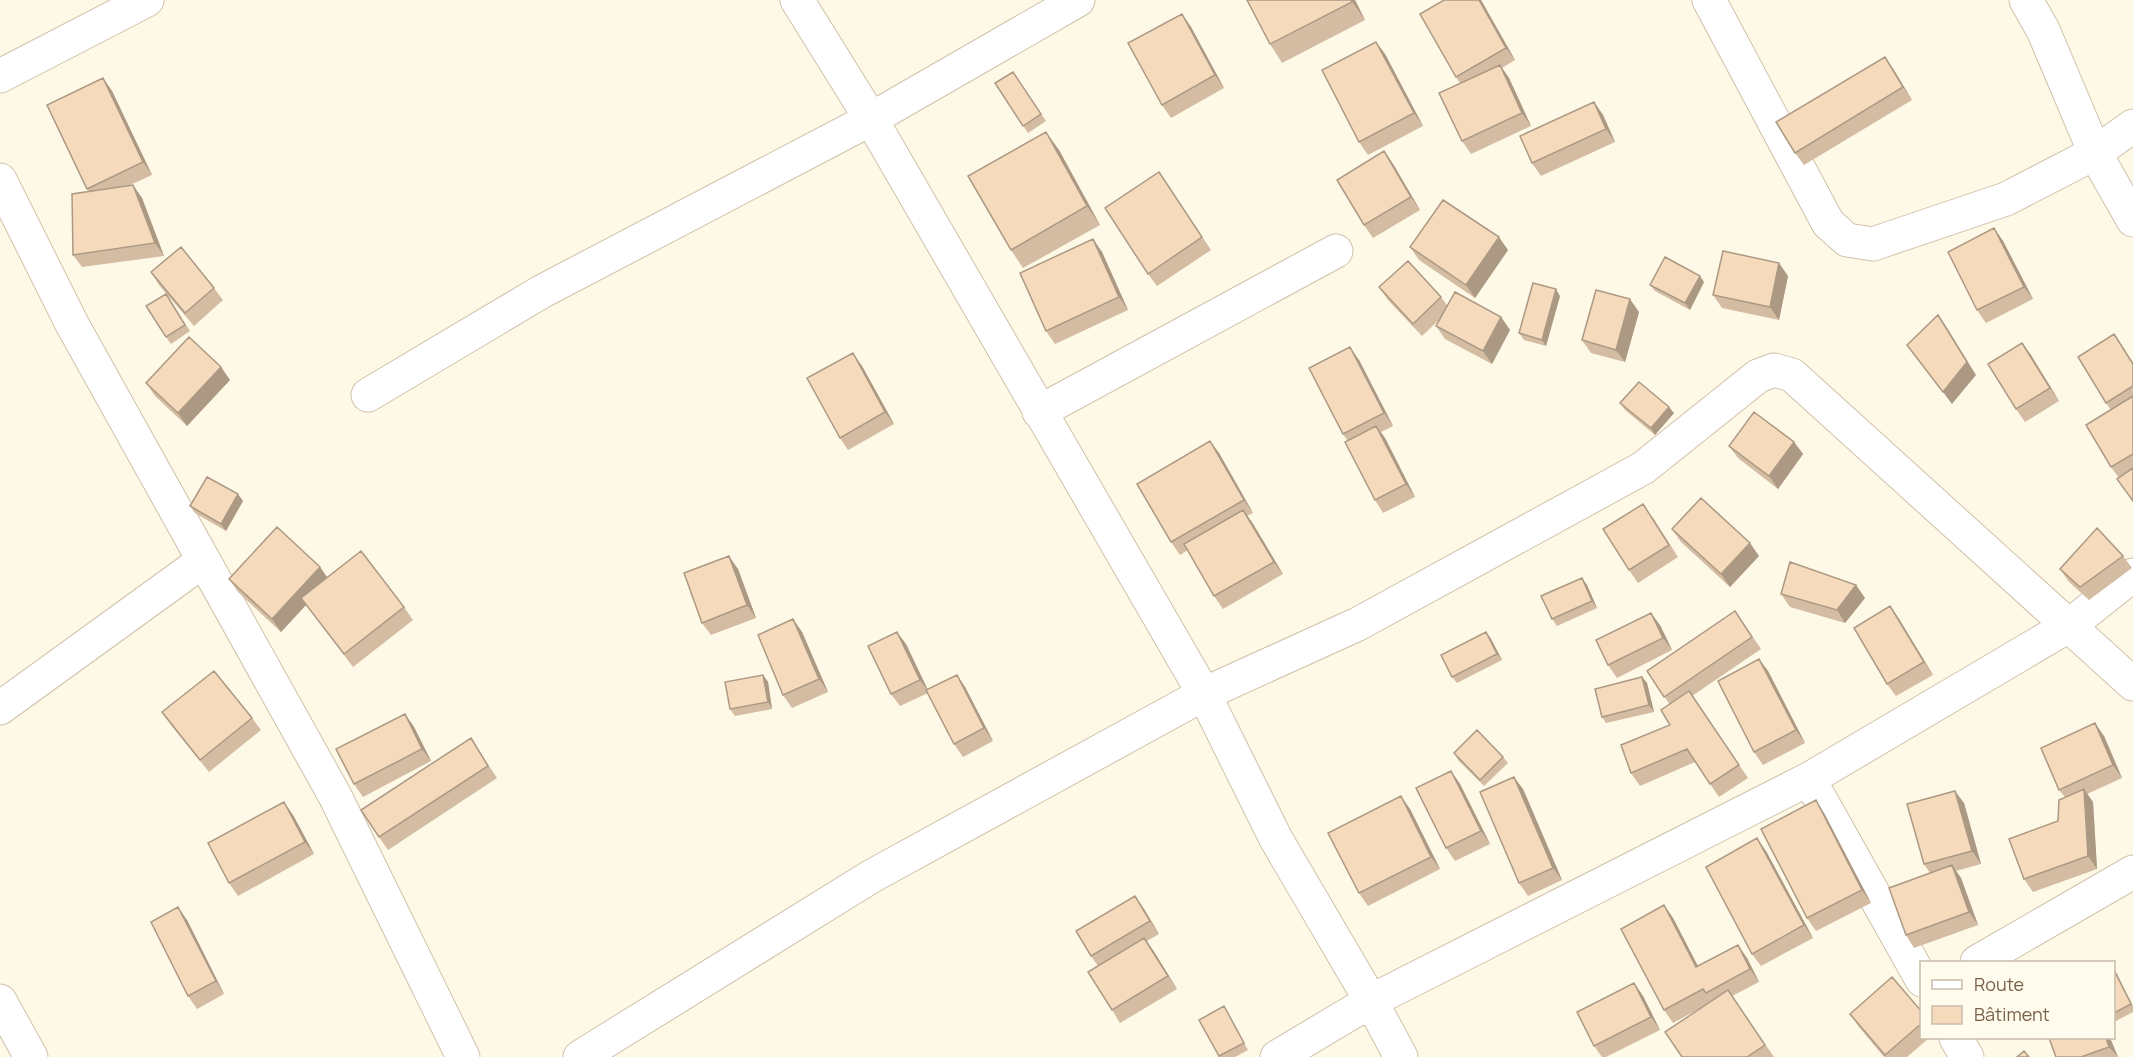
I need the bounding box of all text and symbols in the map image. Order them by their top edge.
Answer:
legend [1920,961,2115,1039]
text: Route [1974,972,2024,996]
text: Bâtiment [1974,1002,2050,1026]

